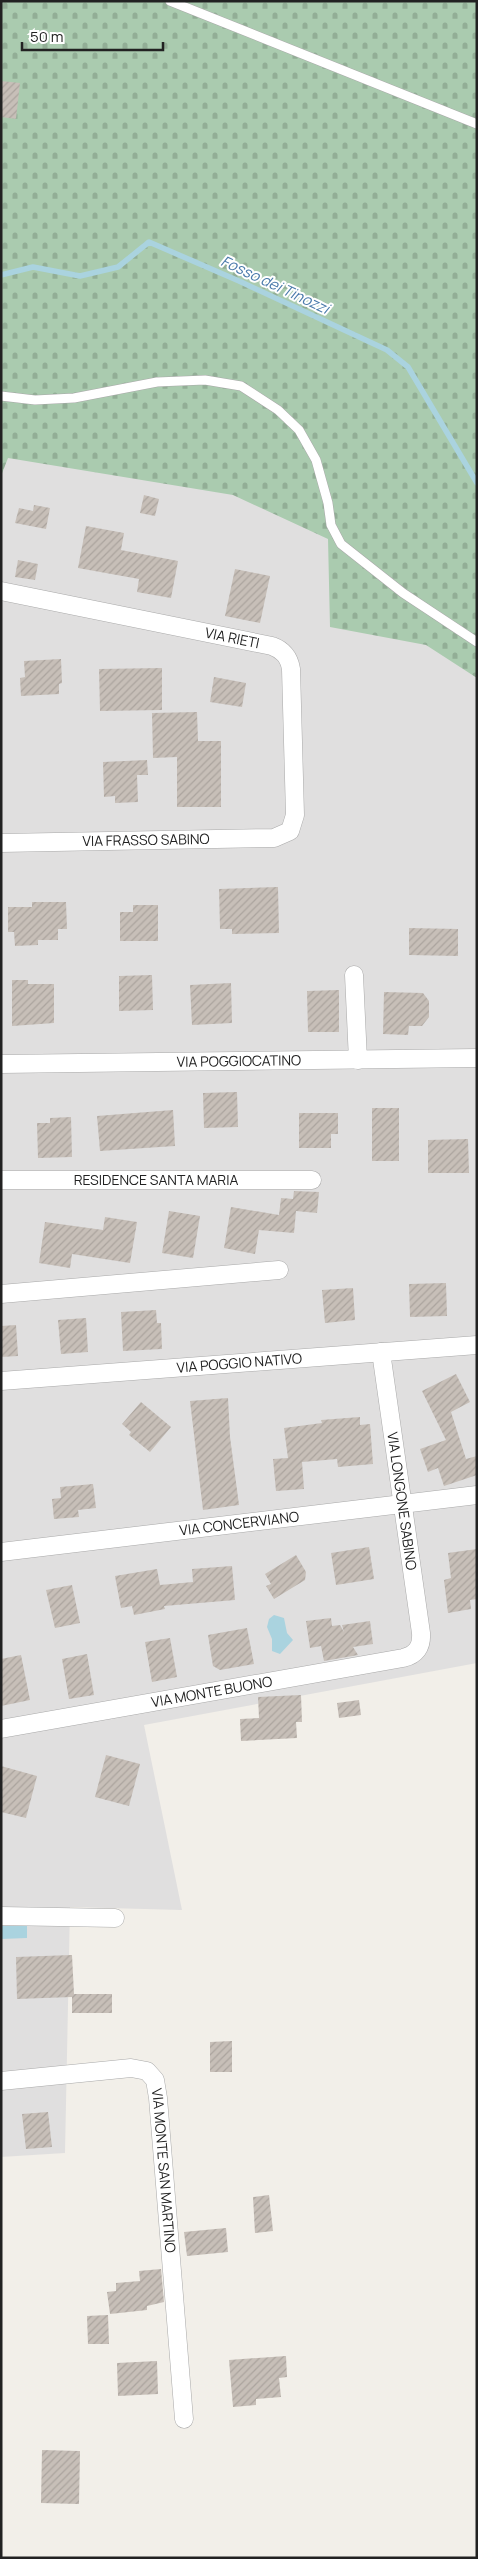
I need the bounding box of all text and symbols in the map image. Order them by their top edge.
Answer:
scale bar [22,20,164,52]
text: 50 m [30,26,64,47]
water label: Fosso dei Tinozzi [218,250,335,320]
street label: VIA RIETI [203,623,261,652]
street label: VIA FRASSO SABINO [82,829,210,850]
street label: VIA POGGIOCATINO [177,1050,301,1071]
street label: RESIDENCE SANTA MARIA [74,1170,238,1189]
street label: VIA POGGIO NATIVO [176,1348,303,1377]
street label: VIA LONGONE SABINO [383,1431,422,1571]
street label: VIA CONCERVIANO [178,1506,300,1540]
street label: VIA MONTE BUONO [150,1671,274,1711]
street label: VIA MONTE SAN MARTINO [148,2087,180,2253]

